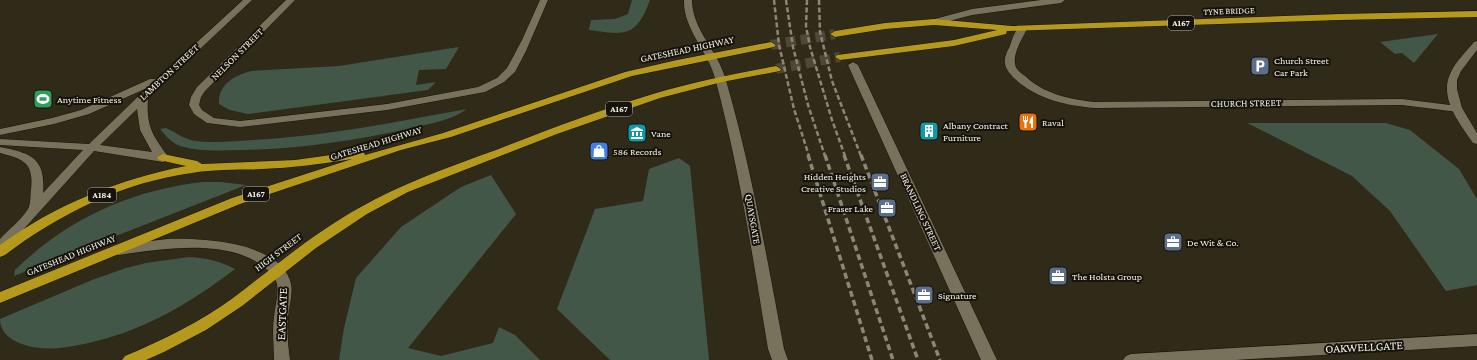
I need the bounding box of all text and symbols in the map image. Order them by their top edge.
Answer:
street label: TYNE BRIDGE [1203,5,1255,17]
road number: A167 [1168,16,1194,30]
street label: NELSON STREET [209,25,266,82]
street label: GATESHEAD HIGHWAY [639,34,735,64]
street label: LAMBTON STREET [137,41,201,102]
parking icon: Church Street Car Park [1249,55,1271,77]
place label: Church Street Car Park [1274,55,1329,78]
sports icon: Anytime Fitness [32,88,54,110]
place label: Anytime Fitness [57,94,121,105]
street label: CHURCH STREET [1211,97,1282,109]
road number: A167 [606,102,632,116]
restaurant icon: Raval [1017,111,1039,133]
place label: Raval [1042,117,1064,128]
building icon: Albany Contract Furniture [918,120,940,142]
place label: Albany Contract Furniture [943,120,1009,143]
museum icon: Vane [626,122,648,144]
street label: GATESHEAD HIGHWAY [329,124,424,162]
place label: Vane [651,128,671,139]
shop icon: 586 Records [588,140,610,162]
place label: 586 Records [613,146,662,157]
place label: Hidden Heights Creative Studios [801,171,866,194]
office icon: Hidden Heights Creative Studios [869,171,891,193]
street label: BRANDLING STREET [898,171,944,253]
road number: A167 [243,187,269,201]
road number: A184 [88,188,116,202]
street label: QUAYSGATE [743,193,763,245]
office icon: Fraser Lake [876,197,898,219]
place label: Fraser Lake [828,203,874,214]
street label: HIGH STREET [252,230,304,273]
office icon: De Wit & Co. [1162,231,1184,253]
street label: GATESHEAD HIGHWAY [25,232,118,278]
place label: De Wit & Co. [1187,237,1239,248]
office icon: The Holsta Group [1047,265,1069,287]
place label: The Holsta Group [1072,271,1142,282]
office icon: Signature [913,284,935,306]
street label: EASTGATE [274,287,290,340]
place label: Signature [938,290,977,301]
street label: OAKWELLGATE [1325,338,1404,356]

